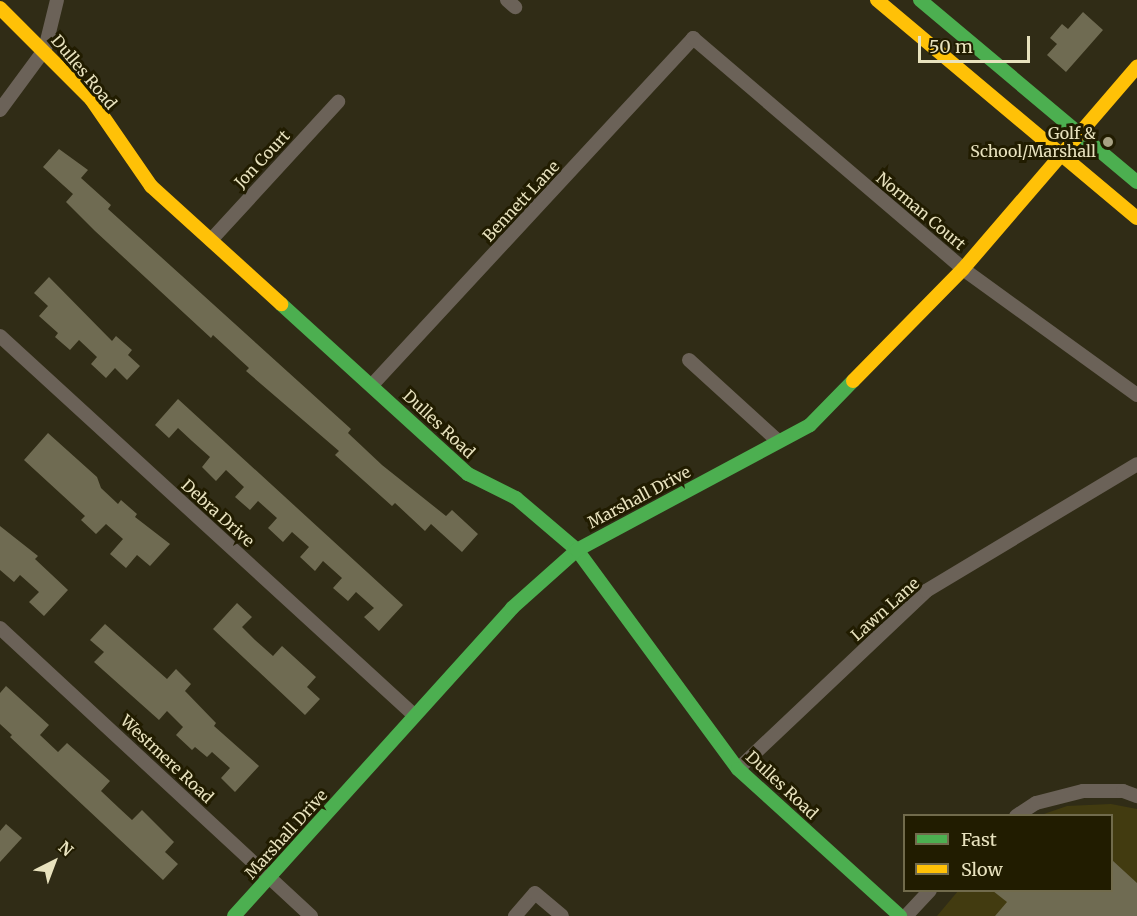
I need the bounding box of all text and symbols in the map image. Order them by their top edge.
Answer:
scale bar [921,24,1034,62]
street label: Dulles Road [47,31,121,113]
text: 50 m [929,35,973,58]
place label: Golf & School/Marshall [970,123,1096,161]
street label: Jon Court [230,126,294,192]
marker: Golf & School/Marshall [1101,135,1115,149]
street label: Bennett Lane [479,157,563,245]
street label: Norman Court [872,168,970,254]
street label: Dulles Road [399,386,479,462]
street label: Marshall Drive [584,462,694,532]
street label: Debra Drive [178,475,258,551]
street label: Lawn Lane [847,573,923,645]
street label: Westmere Road [117,711,217,807]
street label: Dulles Road [742,747,822,823]
street label: Marshall Drive [241,785,331,883]
legend [903,814,1113,892]
text: Fast [961,828,997,851]
north arrow [24,832,84,892]
text: N [55,837,77,860]
text: Slow [961,858,1003,881]

